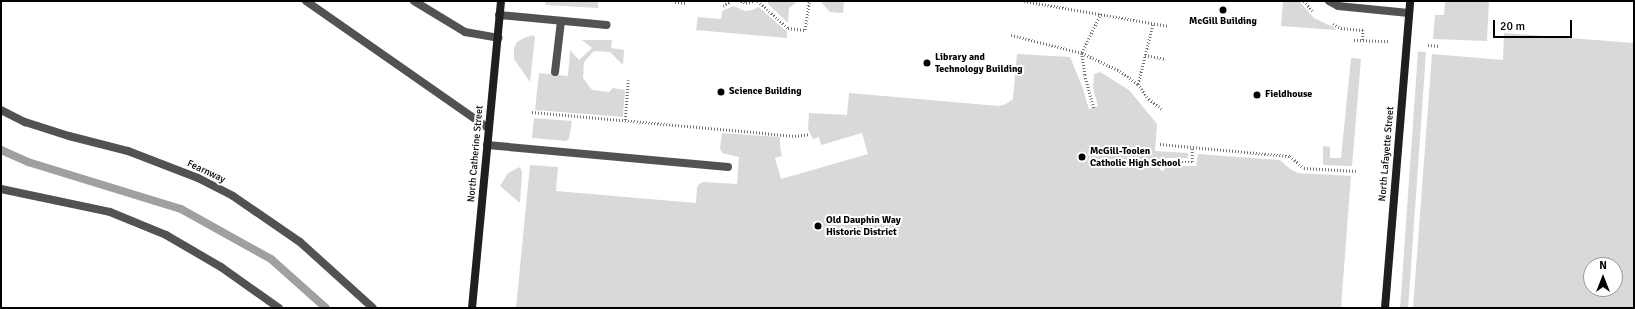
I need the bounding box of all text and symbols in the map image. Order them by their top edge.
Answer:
marker: McGill Building [1218,5,1228,15]
scale bar [1495,12,1574,38]
place label: McGill Building [1189,16,1257,28]
text: 20 m [1500,19,1525,34]
place label: Library and Technology Building [935,51,1023,74]
marker: Library and Technology Building [922,58,932,68]
place label: Science Building [729,86,802,98]
marker: Science Building [716,87,726,97]
place label: Fieldhouse [1265,89,1312,101]
marker: Fieldhouse [1252,90,1262,100]
street label: North Catherine Street [466,105,486,203]
street label: North Lafayette Street [1377,106,1397,202]
place label: McGill-Toolen Catholic High School [1090,145,1181,168]
marker: McGill-Toolen Catholic High School [1077,152,1087,162]
street label: Fearnway [185,158,227,186]
place label: Old Dauphin Way Historic District [826,214,901,238]
marker: Old Dauphin Way Historic District [813,221,823,231]
north arrow [1583,257,1623,297]
text: N [1599,259,1607,272]

